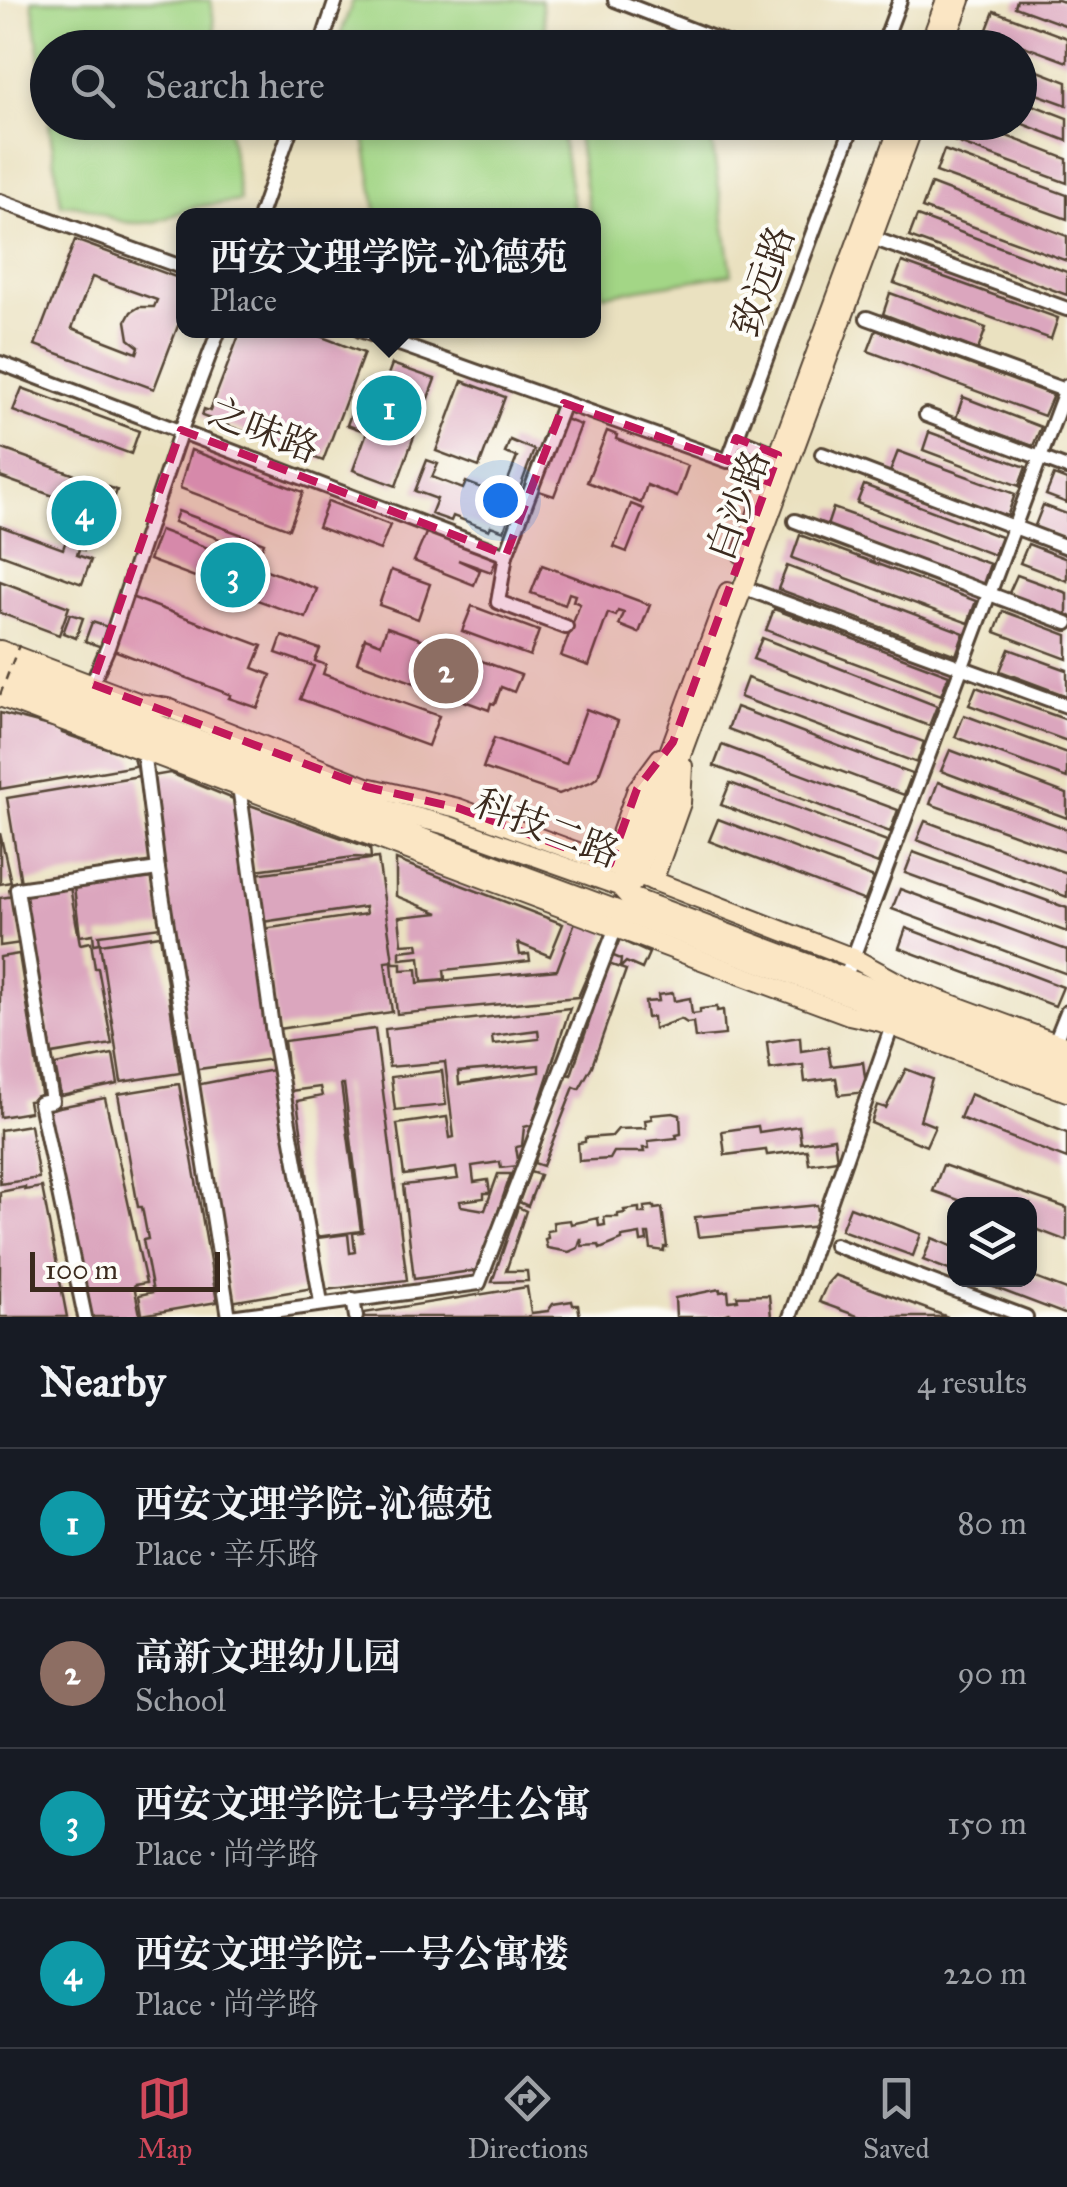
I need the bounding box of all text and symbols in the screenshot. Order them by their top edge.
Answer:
search box [30,30,1037,140]
icon: search [65,58,120,113]
text: Search here [145,62,325,108]
popup [176,208,601,338]
street label: 致远路 [722,220,804,342]
text: 西安文理学院-沁德苑 [210,234,567,280]
text: Place [210,281,277,320]
pin: 1 [356,370,422,446]
street label: 之味路 [203,388,325,472]
street label: 白沙路 [697,444,779,566]
your location [475,475,526,526]
pin: 4 [52,476,116,550]
pin: 3 [200,538,266,612]
pin: 2 [414,634,478,708]
street label: 科技二路 [468,779,626,877]
map controls [947,1197,1037,1287]
button: layers [947,1197,1037,1287]
scale bar [30,1247,220,1292]
text: 100 m [45,1252,118,1287]
text: Nearby [40,1356,165,1408]
text: 4 results [917,1363,1027,1402]
text: 西安文理学院-沁德苑 [135,1481,493,1527]
text: 1 [66,1504,79,1543]
text: 80 m [958,1504,1027,1543]
text: Place · 辛乐路 [135,1535,319,1574]
text: 高新文理幼儿园 [135,1634,401,1680]
text: 2 [65,1654,80,1693]
text: 90 m [957,1654,1027,1693]
text: School [135,1681,226,1720]
text: 西安文理学院七号学生公寓 [135,1781,591,1827]
text: 3 [66,1804,79,1843]
text: 150 m [947,1804,1027,1843]
text: Place · 尚学路 [135,1835,319,1874]
text: 西安文理学院-一号公寓楼 [135,1931,569,1977]
text: 4 [64,1954,81,1993]
text: 220 m [943,1954,1027,1993]
text: Place · 尚学路 [135,1985,319,2024]
tab: Map [137,2071,192,2166]
tab: Directions [467,2071,588,2166]
tab: Saved [863,2071,930,2166]

